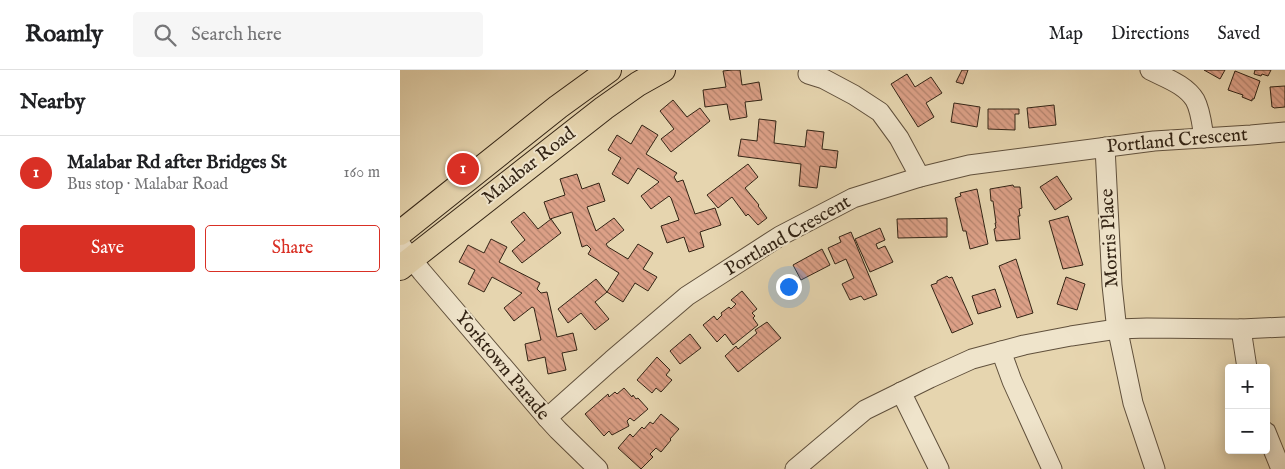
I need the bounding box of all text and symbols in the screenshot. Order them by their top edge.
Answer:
search box [133,12,483,57]
text: Roamly [25,19,103,50]
icon: search [151,21,179,49]
text: Search here [191,23,282,47]
text: Map [1049,23,1083,46]
text: Directions [1111,23,1189,46]
text: Saved [1217,23,1260,46]
text: Nearby [20,89,85,116]
street label: Malabar Road [478,122,581,210]
street label: Portland Crescent [1105,123,1249,159]
pin: 1 [447,150,479,188]
text: Malabar Rd after Bridges St [67,151,287,175]
text: 1 [33,163,39,183]
text: 160 m [344,163,380,183]
text: Bus stop · Malabar Road [67,175,228,195]
street label: Morris Place [1095,188,1125,288]
street label: Portland Crescent [721,190,856,282]
button: Save [20,225,195,272]
button: Share [205,225,380,272]
your location [776,274,802,300]
street label: Yorktown Parade [449,306,555,426]
map controls [1225,364,1270,454]
button: + [1225,364,1270,409]
button: − [1225,409,1270,454]

